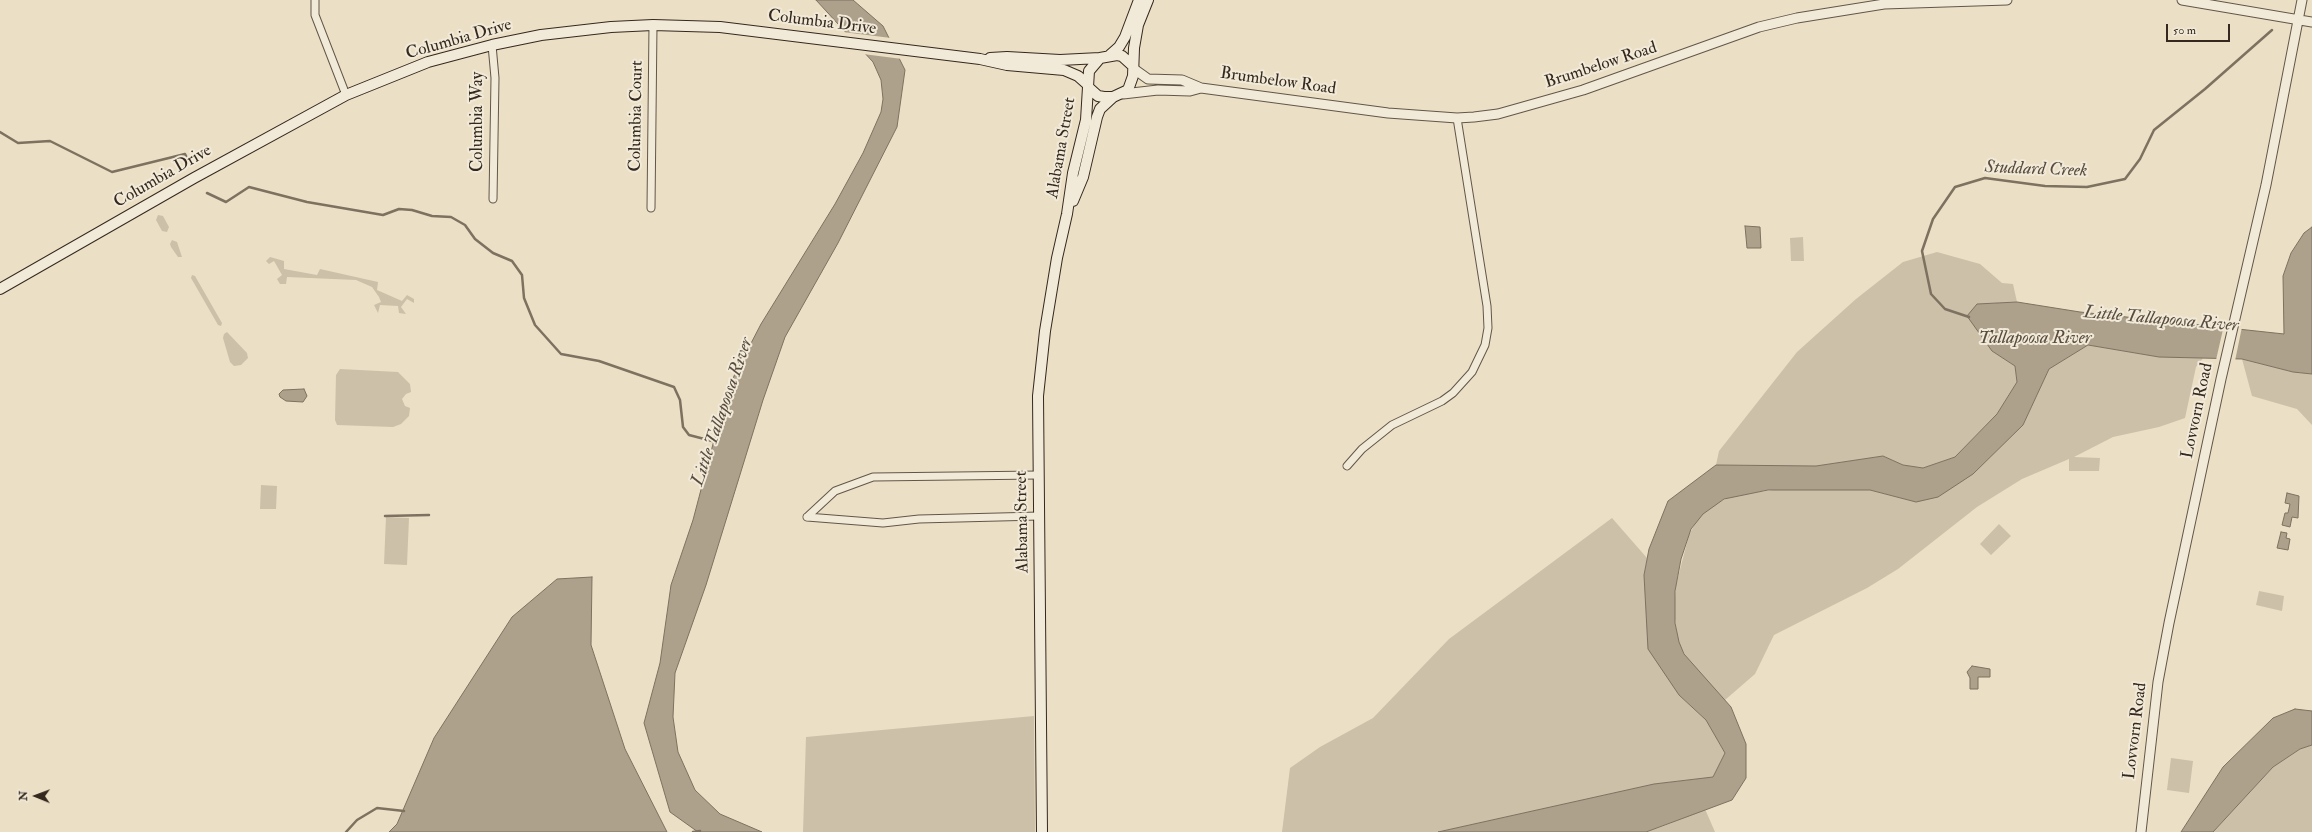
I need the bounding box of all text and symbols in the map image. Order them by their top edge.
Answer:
street label: Columbia Drive [767,6,877,40]
street label: Columbia Drive [404,15,514,65]
scale bar [2168,16,2232,42]
text: 50 m [2173,23,2196,38]
street label: Brumbelow Road [1542,38,1660,94]
street label: Columbia Court [626,60,648,172]
street label: Brumbelow Road [1219,64,1337,100]
street label: Columbia Way [468,72,488,172]
street label: Alabama Street [1043,96,1081,200]
street label: Columbia Drive [111,141,215,213]
water label: Studdard Creek [1984,157,2088,183]
water label: Little Tallapoosa River [2083,302,2239,338]
water label: Tallapoosa River [1979,328,2091,350]
water label: Little Tallapoosa River [688,335,758,489]
street label: Lovvorn Road [2178,361,2218,461]
street label: Alabama Street [1012,471,1034,573]
street label: Lovvorn Road [2120,681,2152,781]
north arrow [16,776,56,816]
text: N [17,791,30,801]

